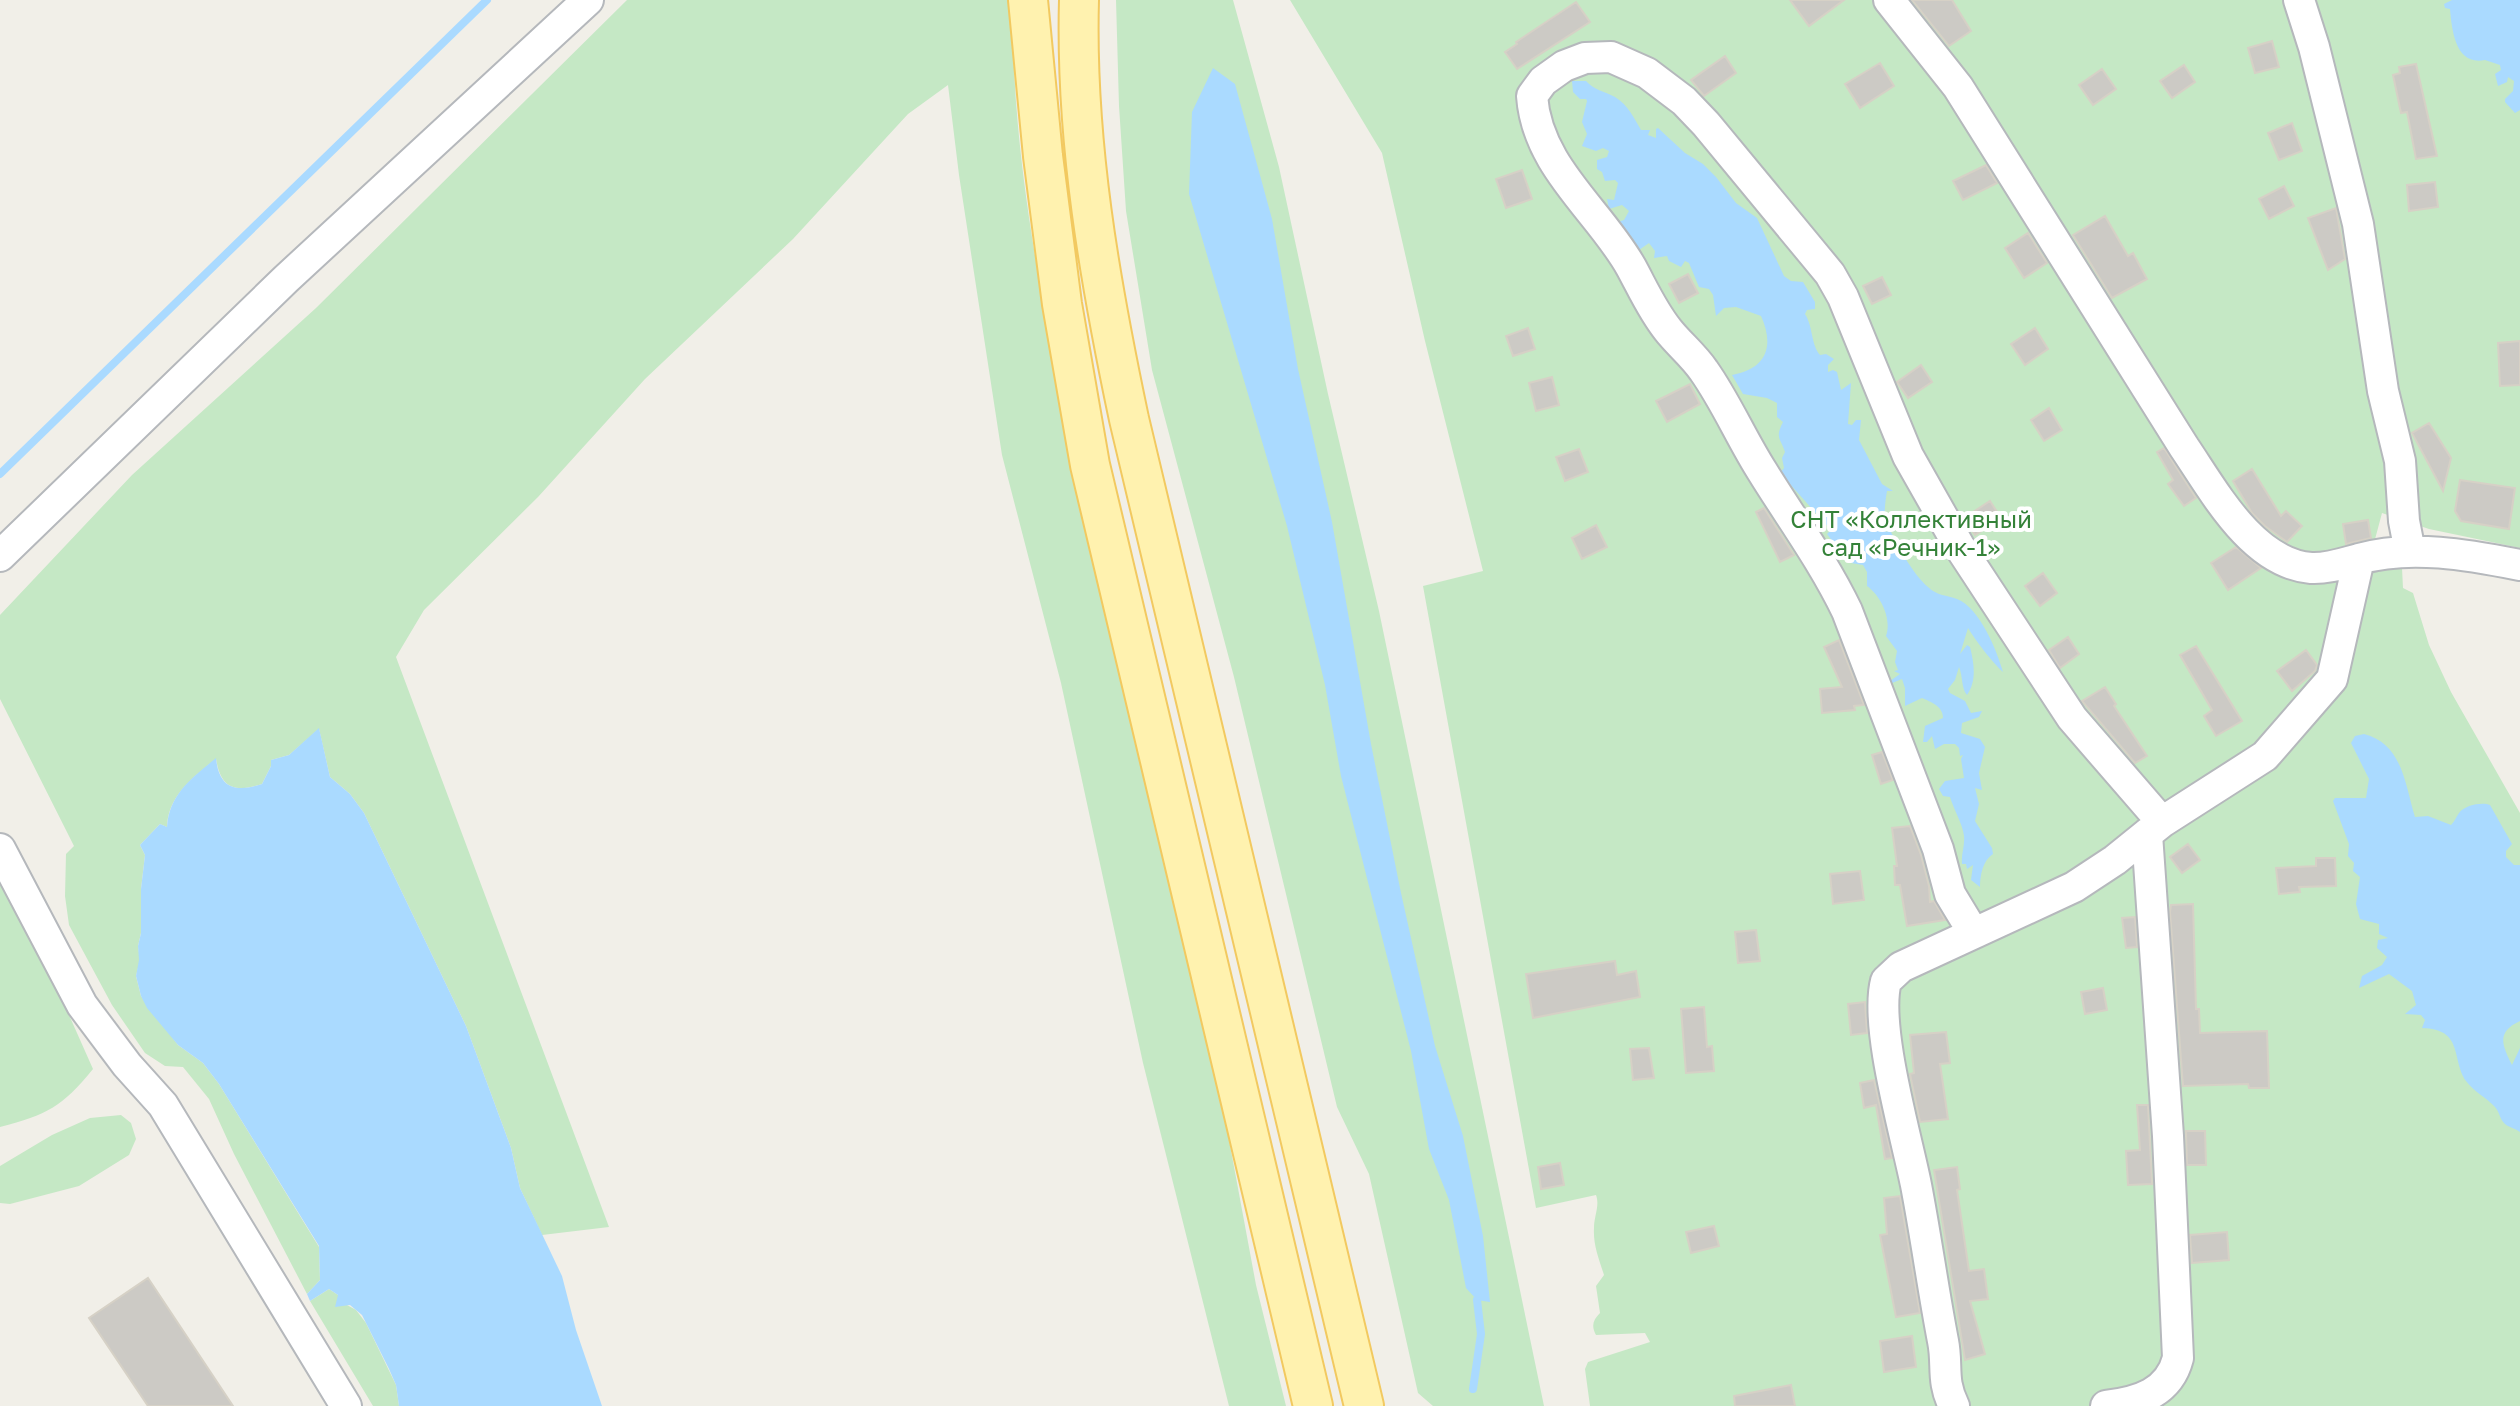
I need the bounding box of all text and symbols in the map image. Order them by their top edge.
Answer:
park label: СНТ «Коллективный сад «Речник-1» [1790,504,2032,561]

